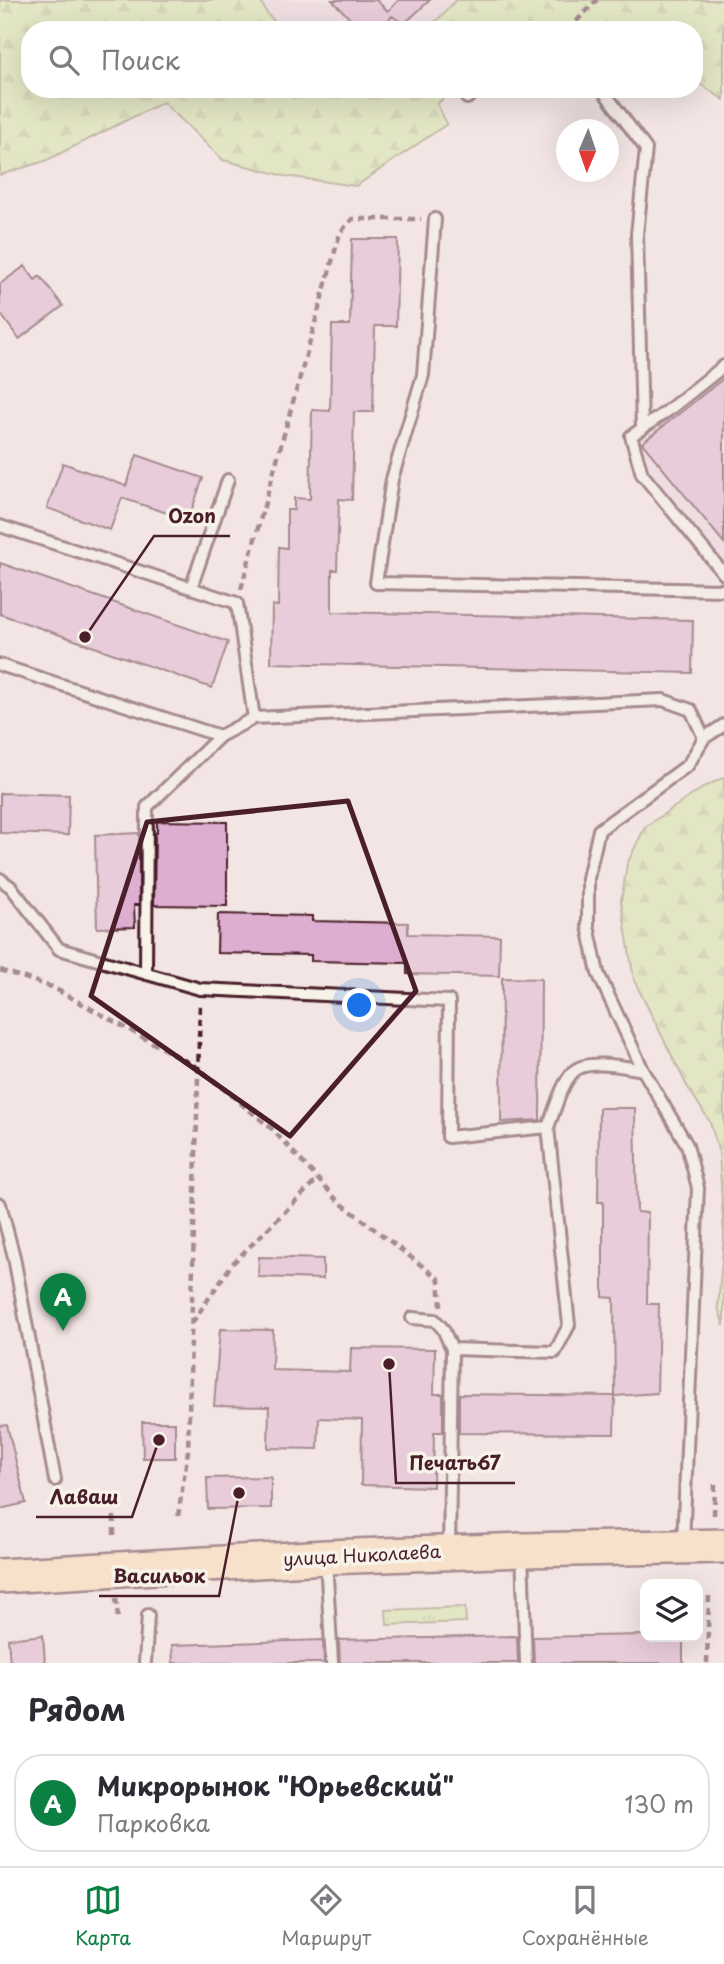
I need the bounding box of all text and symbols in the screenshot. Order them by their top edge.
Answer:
search box [21,21,703,98]
text: Поиск [101,40,180,79]
icon: search [45,41,83,79]
north arrow [556,119,619,182]
callout: Ozon [154,496,230,536]
text: Ozon [168,501,216,529]
your location [342,988,376,1022]
pin: A [40,1273,86,1331]
callout: Печать67 [396,1443,515,1483]
text: Печать67 [409,1448,501,1476]
callout: Лаваш [36,1477,132,1517]
text: Лаваш [50,1482,118,1510]
street label: улица Николаева [282,1537,442,1572]
callout: Васильок [99,1556,219,1596]
text: Васильок [113,1561,205,1589]
map controls [640,1579,703,1642]
button: layers [640,1579,703,1642]
text: Рядом [28,1686,126,1731]
text: Микрорынок "Юрьевский" [97,1766,454,1805]
text: A [44,1786,62,1821]
text: 130 m [624,1786,694,1821]
text: Парковка [97,1805,210,1840]
tab: Карта [75,1881,131,1951]
tab: Маршрут [281,1881,371,1951]
tab: Сохранённые [522,1881,649,1951]

